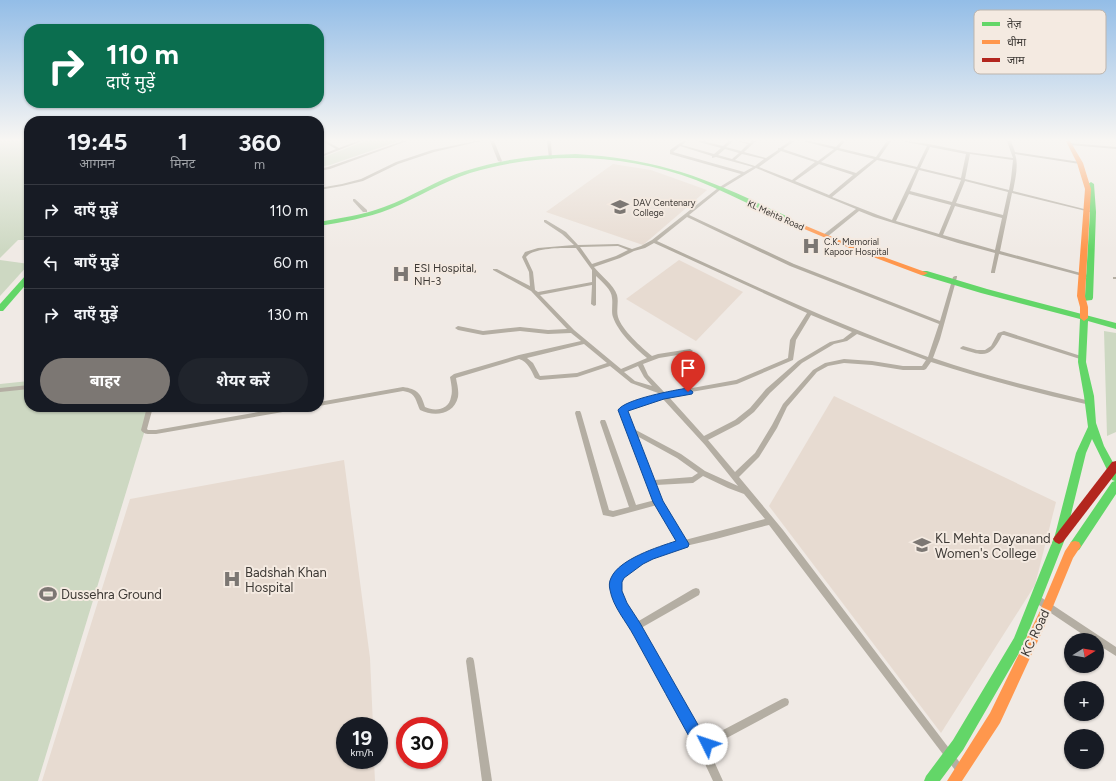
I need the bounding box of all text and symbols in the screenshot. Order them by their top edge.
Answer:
legend [974,10,1106,74]
text: तेज़ [1007,18,1022,31]
text: धीमा [1007,36,1026,49]
text: 110 m [106,37,179,71]
icon: right [40,40,92,92]
text: जाम [1007,54,1025,67]
text: दाएँ मुड़ें [106,71,155,93]
text: 19:45 [67,127,127,156]
text: 1 [178,127,188,156]
text: 360 [238,128,281,157]
text: आगमन [79,156,115,171]
text: मिनट [170,156,195,171]
text: m [254,157,265,172]
school or university icon: DAV Centenary College [610,197,630,217]
place label: DAV Centenary College [633,197,696,218]
street label: KL Mehta Road [746,198,806,232]
icon: right [40,200,62,222]
text: दाएँ मुड़ें [74,201,118,219]
text: 110 m [270,202,308,220]
hospital icon: C.K. Memorial Kapoor Hospital [801,236,821,256]
place label: C.K. Memorial Kapoor Hospital [824,236,889,257]
icon: left [40,252,62,274]
text: बाएँ मुड़ें [74,253,119,271]
text: 60 m [273,254,308,272]
place label: ESI Hospital, NH-3 [414,262,477,288]
hospital icon: ESI Hospital, NH-3 [391,264,411,284]
icon: right [40,304,62,326]
text: दाएँ मुड़ें [74,305,118,323]
text: 130 m [268,306,308,324]
pin [671,351,705,392]
icon: arrive [677,357,699,379]
button: बाहर [40,358,170,404]
button: शेयर करें [178,358,308,404]
place label: KL Mehta Dayanand Women's College [935,531,1051,561]
school or university icon: KL Mehta Dayanand Women's College [912,535,932,555]
place label: Badshah Khan Hospital [245,565,327,595]
hospital icon: Badshah Khan Hospital [222,569,242,589]
sports icon: Dussehra Ground [38,584,58,604]
place label: Dussehra Ground [61,587,162,602]
street label: KC Road [1018,607,1052,659]
north arrow [1064,633,1104,673]
map controls [1064,633,1104,769]
button: + [1064,681,1104,721]
speed limit sign: 30 [396,717,448,769]
position arrow [686,723,728,765]
text: 19 [352,726,372,750]
button: − [1064,729,1104,769]
text: km/h [351,746,373,759]

